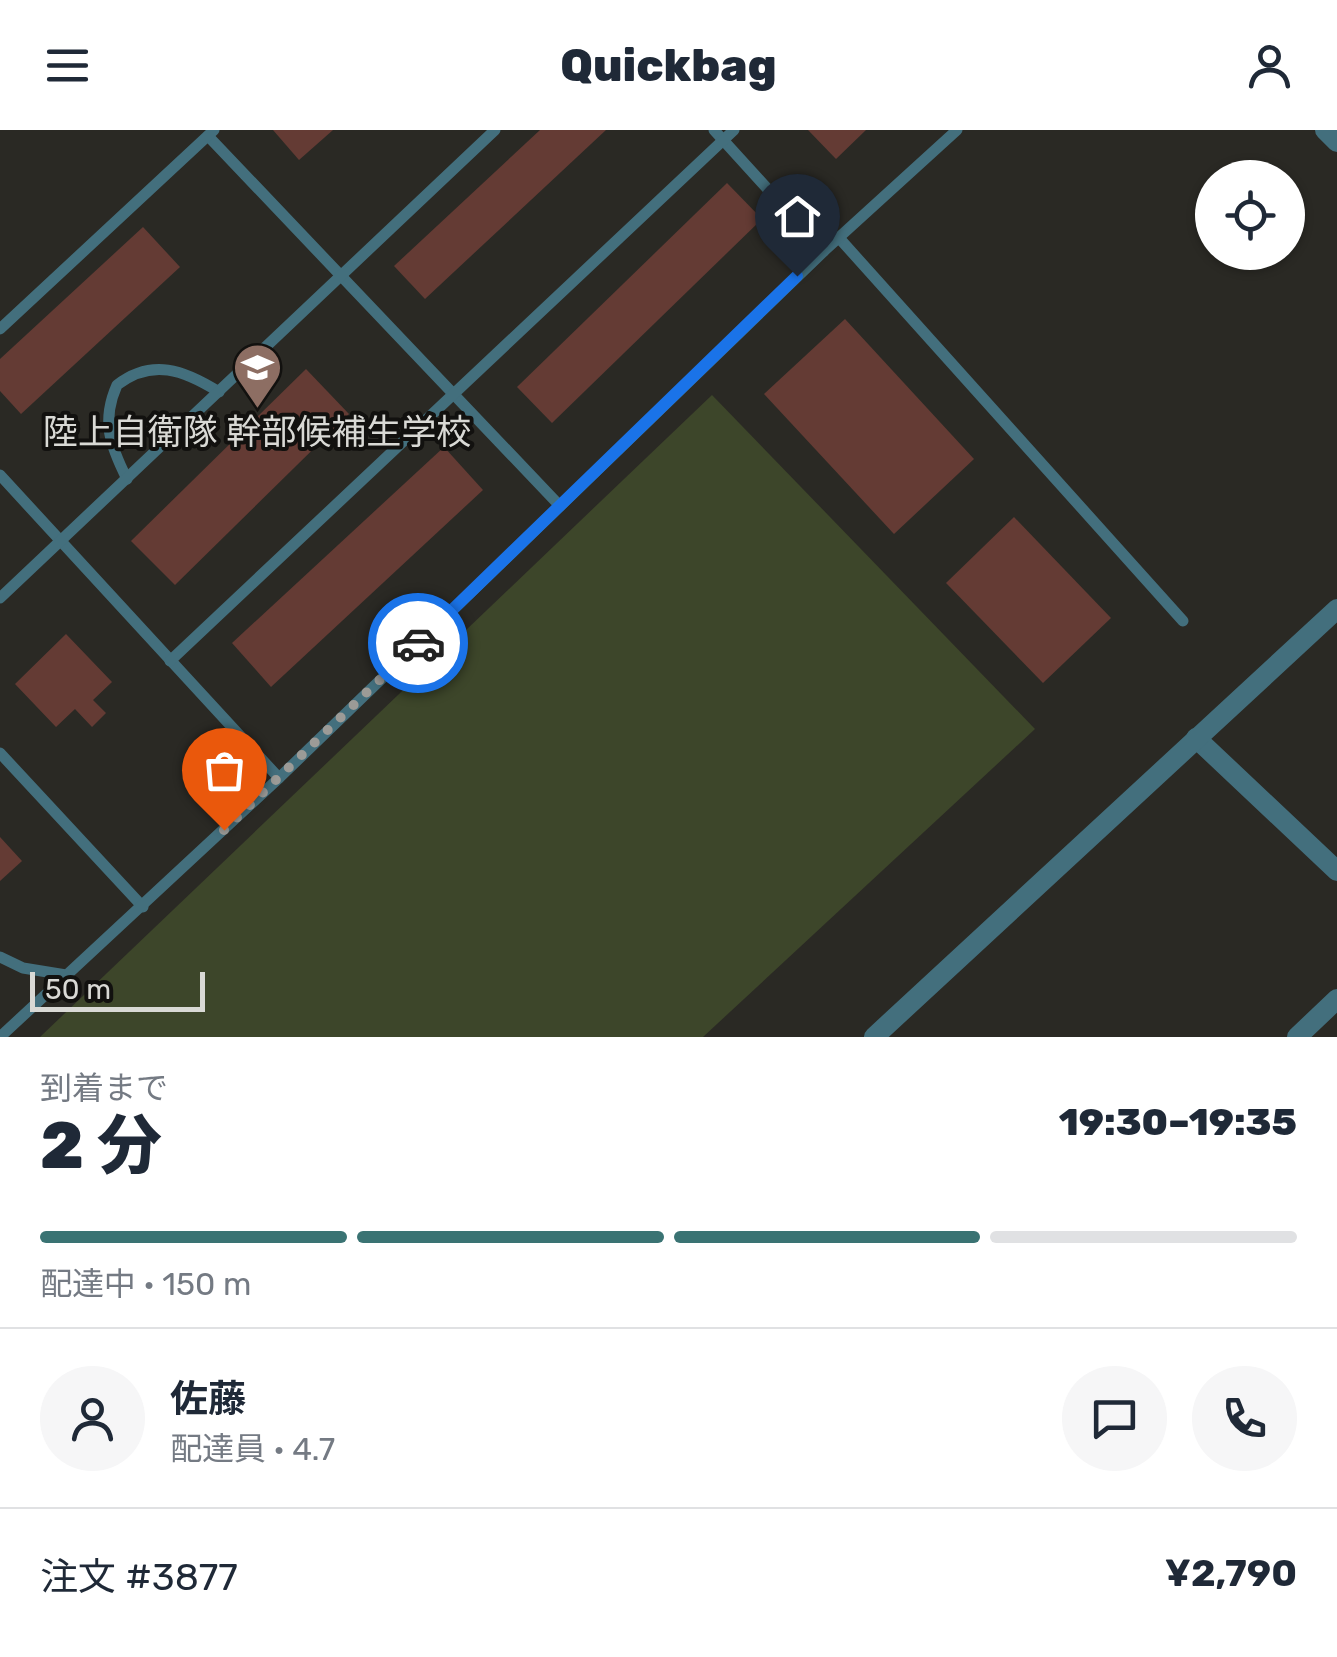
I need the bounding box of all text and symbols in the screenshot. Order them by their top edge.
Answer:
icon: menu [40,38,95,93]
icon: person [1242,38,1297,93]
text: Quickbag [560,39,777,92]
map controls [1195,160,1305,270]
button: locate [1195,160,1305,270]
pin [755,174,840,277]
icon: home [770,189,825,244]
school or university icon: 陸上自衛隊 幹部候補生学校 [231,342,283,410]
place label: 陸上自衛隊 幹部候補生学校 [43,411,471,453]
courier [368,593,468,693]
icon: car [391,616,446,671]
pin [182,728,267,831]
icon: bag [197,743,252,798]
scale bar [30,967,205,1011]
text: 50 m [45,973,111,1006]
text: 到着まで [40,1069,168,1107]
text: 19:30–19:35 [1059,1099,1297,1145]
text: 2 分 [40,1107,162,1184]
text: 配達中 · 150 m [40,1265,252,1303]
button: person [40,1366,145,1471]
button: chat [1062,1366,1167,1471]
button: phone [1192,1366,1297,1471]
text: 佐藤 [170,1376,246,1422]
text: 配達員 · 4.7 [170,1430,335,1468]
text: ¥2,790 [1165,1550,1297,1596]
text: 注文 #3877 [40,1554,238,1600]

